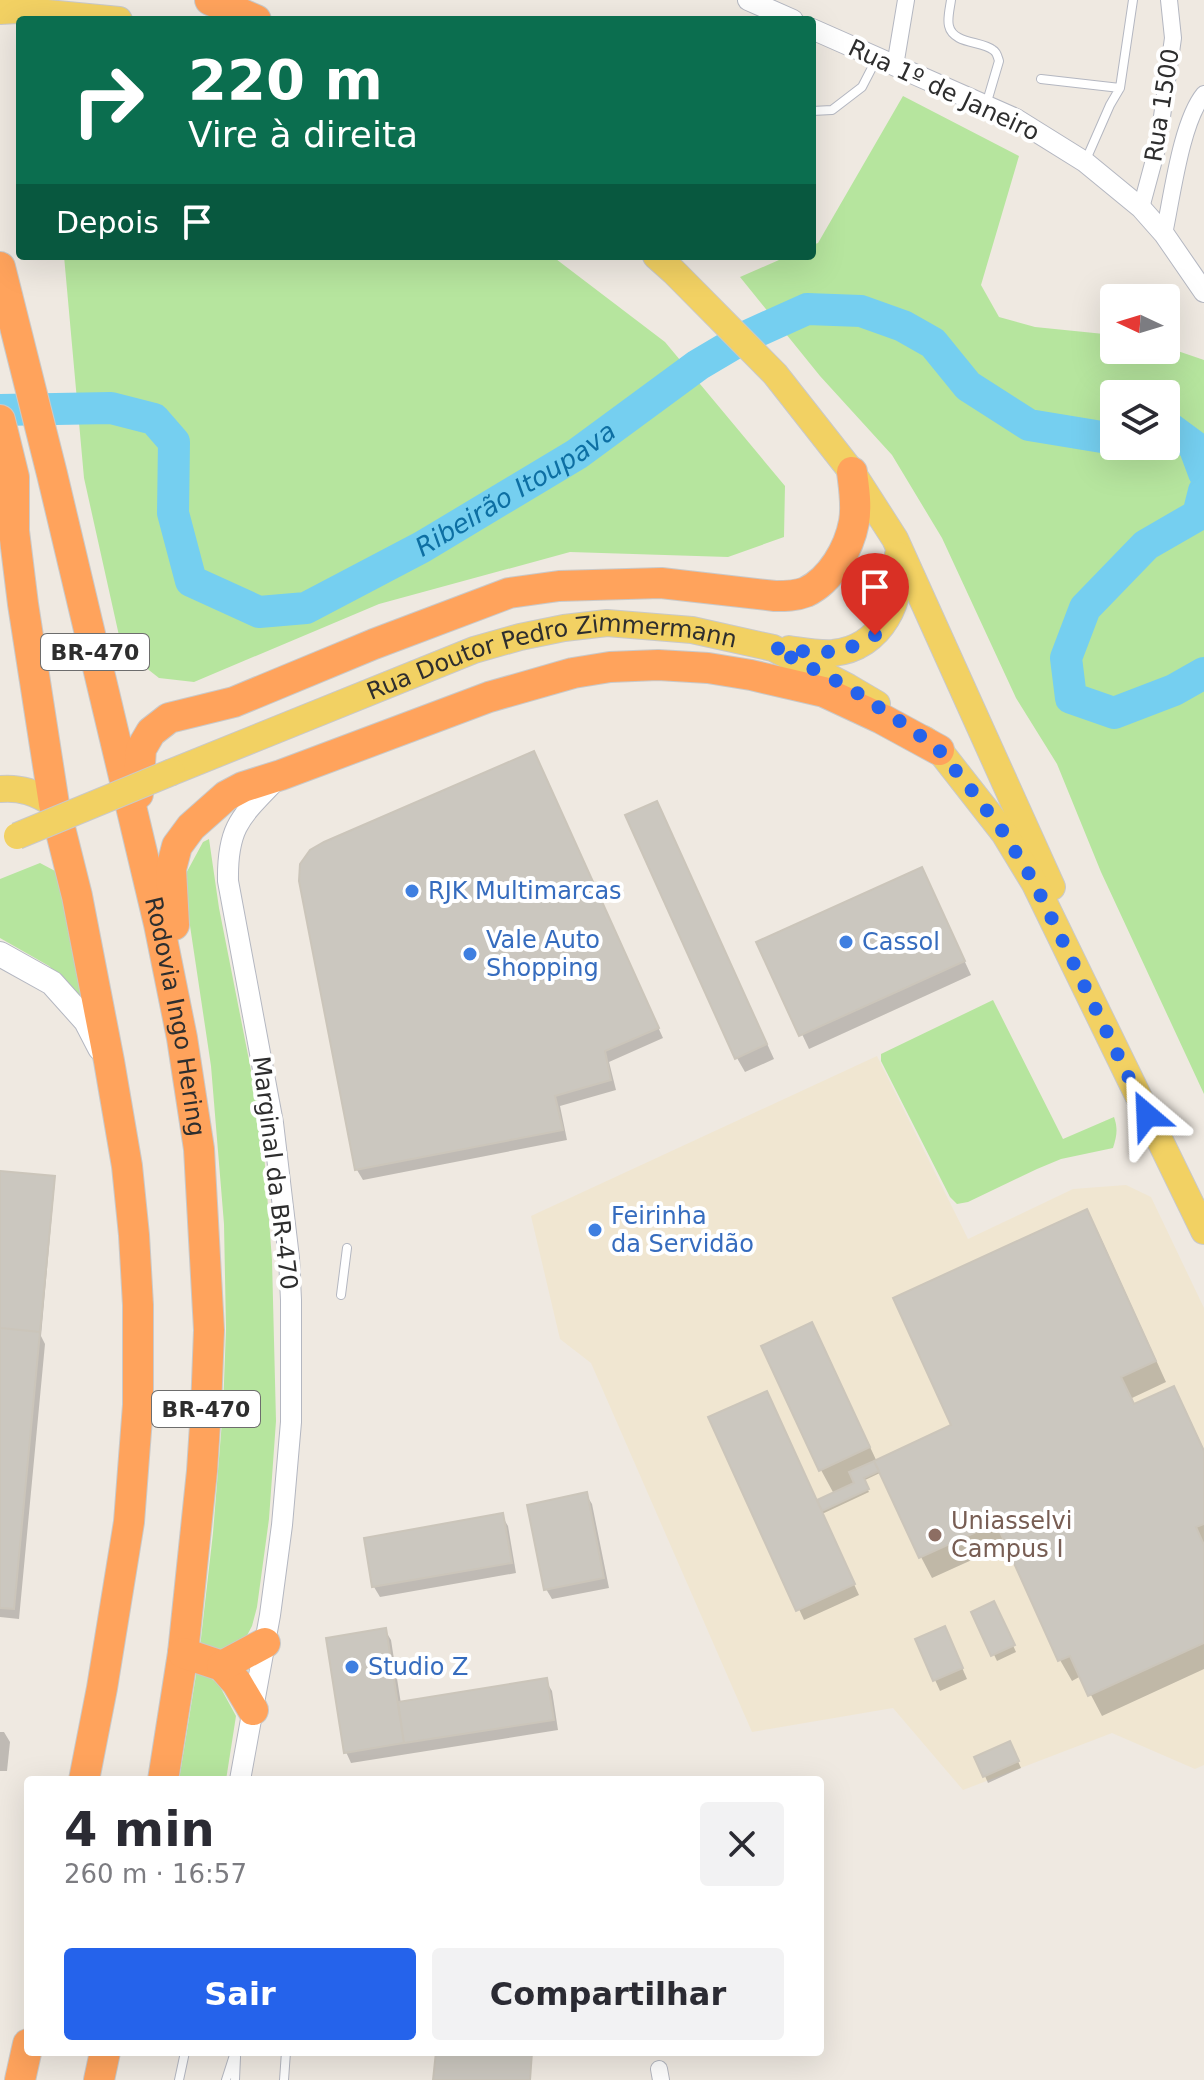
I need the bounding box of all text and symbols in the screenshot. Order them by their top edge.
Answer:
street label: Rua 1º de Janeiro [844,33,1044,147]
street label: Rua 1500 [1139,46,1185,164]
text: 220 m [188,47,383,112]
icon: right [56,48,160,152]
text: Vire à direita [188,114,418,155]
icon: arrive [175,200,219,244]
text: Depois [56,205,159,240]
north arrow [1100,284,1180,364]
map controls [1100,284,1180,460]
button: layers [1100,380,1180,460]
water label: Ribeirão Itoupava [410,416,621,563]
pin [841,553,909,635]
icon: arrive [853,565,897,609]
street label: Rua Doutor Pedro Zimmermann [363,608,740,706]
road number: BR-470 [41,634,149,670]
place label: RJK Multimarcas [428,877,622,905]
marker: RJK Multimarcas [403,882,421,900]
street label: Rodovia Ingo Hering [139,894,211,1138]
place label: Vale Auto Shopping [486,926,600,982]
place label: Cassol [862,928,940,956]
marker: Cassol [837,933,855,951]
marker: Vale Auto Shopping [461,945,479,963]
street label: Marginal da BR-470 [247,1055,303,1291]
position arrow [1105,1073,1189,1157]
place label: Feirinha da Servidão [611,1202,754,1258]
marker: Feirinha da Servidão [586,1221,604,1239]
road number: BR-470 [152,1391,260,1427]
place label: Uniasselvi Campus I [951,1507,1072,1563]
marker: Uniasselvi Campus I [926,1526,944,1544]
place label: Studio Z [368,1653,469,1681]
marker: Studio Z [343,1658,361,1676]
text: 4 min [64,1801,215,1857]
button: close [700,1802,784,1886]
text: 260 m · 16:57 [64,1859,247,1889]
button: Sair [64,1948,416,2040]
button: Compartilhar [432,1948,784,2040]

